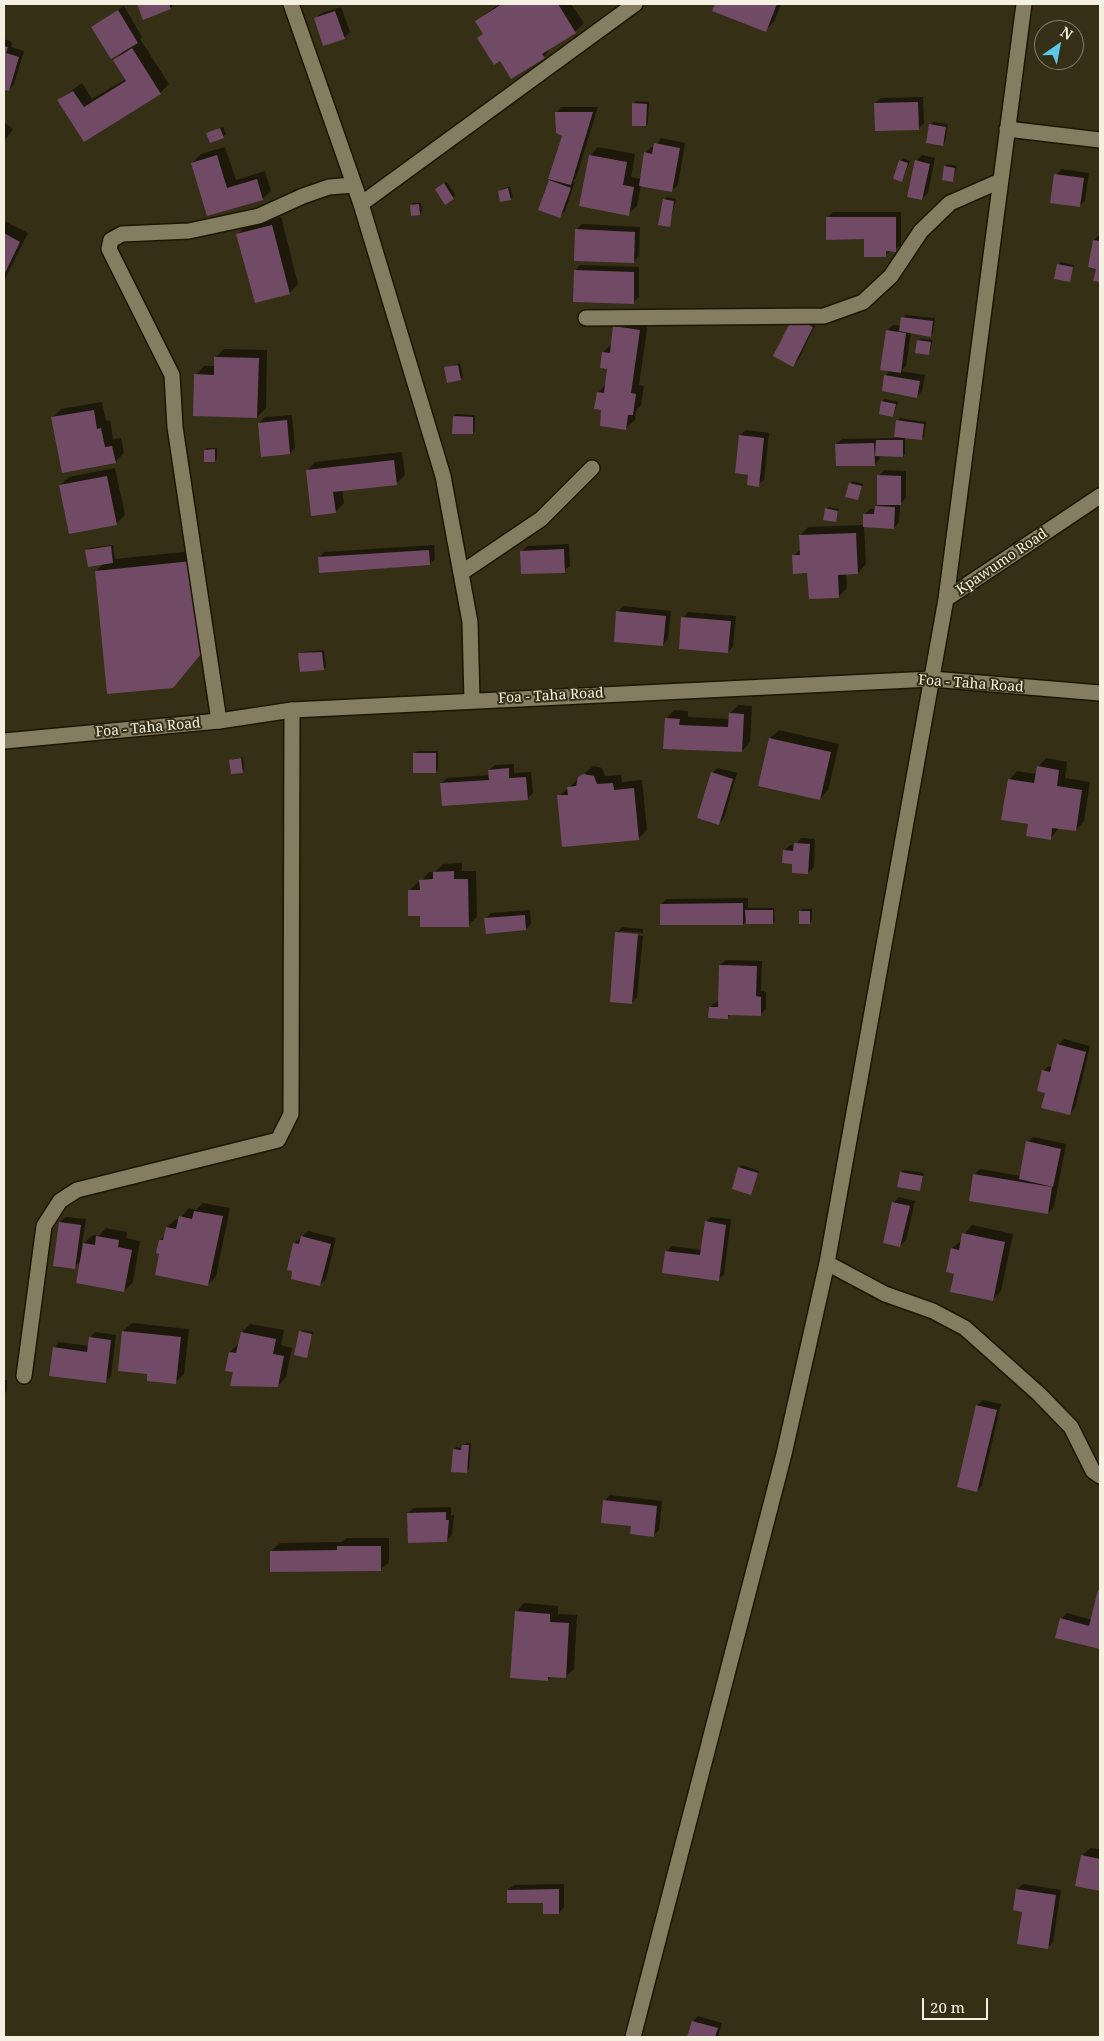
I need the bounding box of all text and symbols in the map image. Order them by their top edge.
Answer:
north arrow [1034,20,1084,70]
text: N [1057,22,1077,44]
street label: Kpawumo Road [953,525,1051,599]
street label: Foa - Taha Road [918,672,1024,696]
street label: Foa - Taha Road [498,685,604,707]
street label: Foa - Taha Road [95,715,201,741]
scale bar [924,1988,990,2020]
text: 20 m [930,1997,965,2017]

